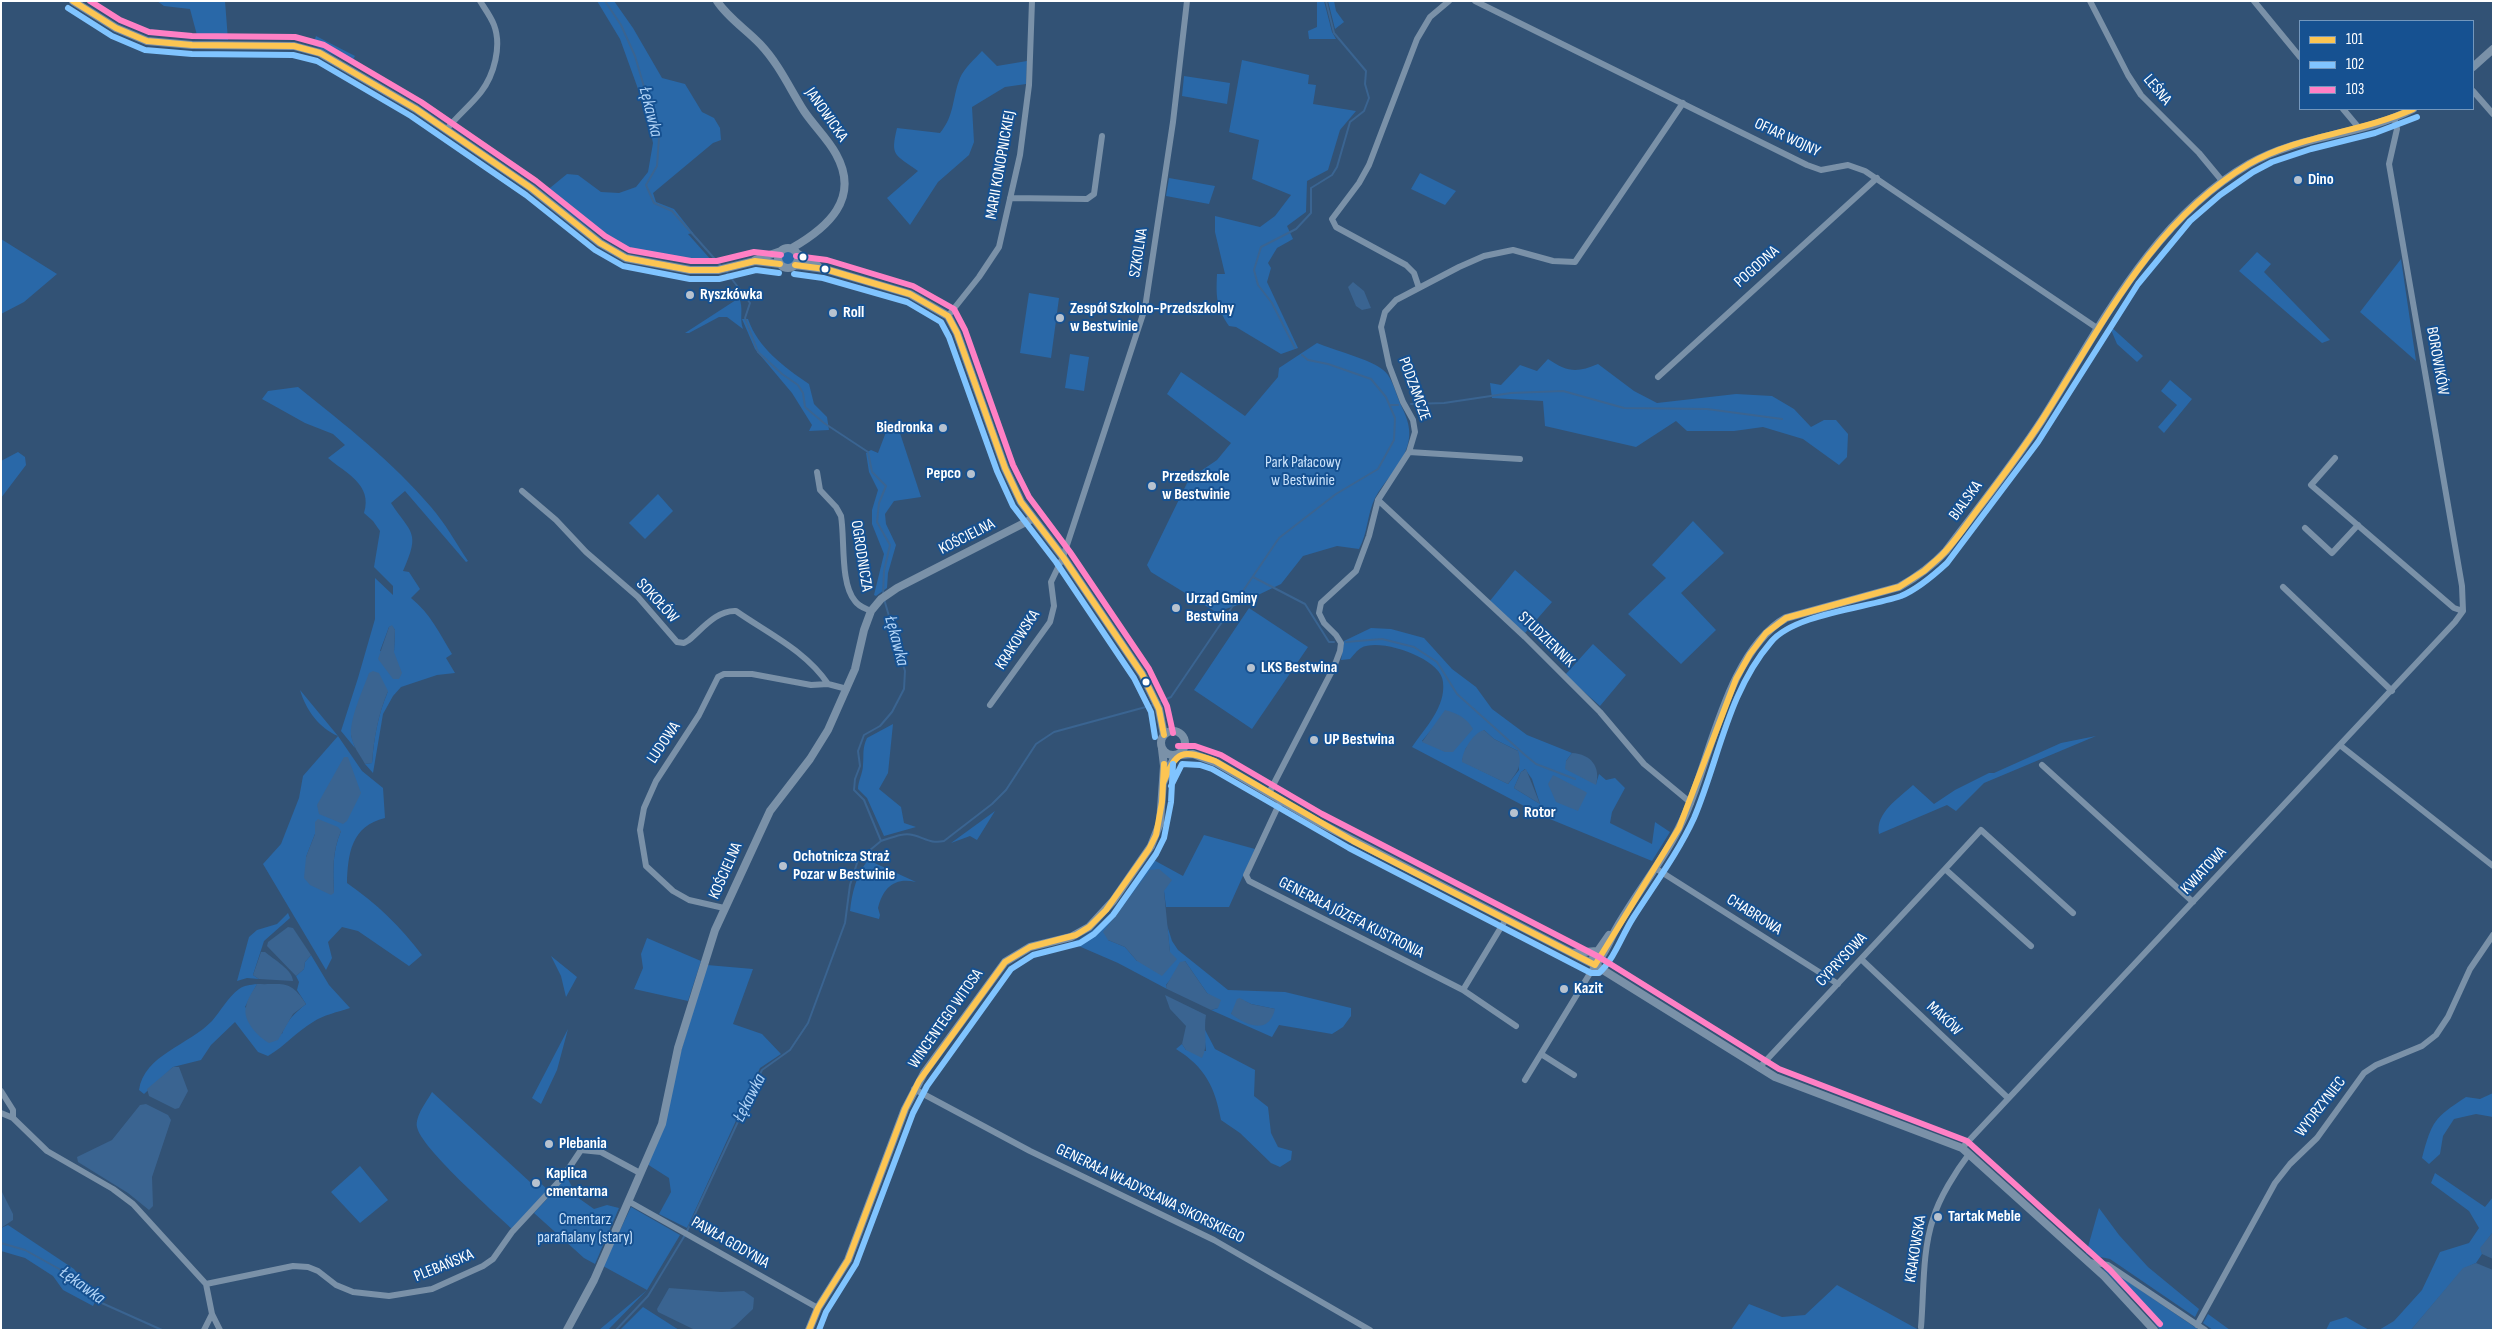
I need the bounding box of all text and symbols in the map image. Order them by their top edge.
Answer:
legend [2299,20,2474,110]
text: 101 [2346,30,2363,49]
text: 102 [2346,55,2364,74]
street label: LEŚNA [2139,71,2175,109]
text: 103 [2346,80,2364,99]
street label: JANOWICKA [800,84,852,146]
water label: Łękawka [633,85,667,139]
street label: MARII KONOPNICKIEJ [982,109,1020,221]
street label: OFIAR WOJNY [1751,114,1823,162]
place label: Dino [2308,170,2334,190]
marker: Dino [2292,174,2304,186]
street label: SZKOLNA [1126,227,1152,279]
street label: POGODNA [1731,242,1783,292]
unlabelled marker [798,252,808,262]
unlabelled marker [820,264,830,274]
place label: Ryszkówka [700,285,763,305]
marker: Ryszkówka [684,289,696,301]
place label: Zespół Szkolno-Przedszkolny w Bestwinie [1070,299,1234,337]
place label: Roll [843,303,864,323]
marker: Roll [827,307,839,319]
marker: Zespół Szkolno-Przedszkolny w Bestwinie [1054,312,1066,324]
street label: BOROWIKÓW [2422,325,2452,397]
street label: PODZAMCZE [1394,355,1434,423]
place label: Biedronka [876,418,933,438]
marker: Biedronka [937,422,949,434]
park label: Park Pałacowy w Bestwinie [1265,453,1341,491]
place label: Pepco [926,464,961,484]
place label: Przedszkole w Bestwinie [1162,467,1230,505]
marker: Pepco [965,468,977,480]
street label: BIALSKA [1945,478,1987,524]
marker: Przedszkole w Bestwinie [1146,480,1158,492]
street label: KOŚCIELNA [936,515,998,559]
street label: OGRODNICZA [846,519,876,593]
street label: SOKOŁÓW [632,575,682,627]
place label: Urząd Gminy Bestwina [1186,589,1258,627]
marker: Urząd Gminy Bestwina [1170,602,1182,614]
street label: KRAKOWSKA [992,606,1044,674]
street label: STUDZIENNIK [1513,608,1579,672]
water label: Łękawka [879,614,913,668]
place label: LKS Bestwina [1261,658,1337,678]
marker: LKS Bestwina [1245,662,1257,674]
unlabelled marker [1141,677,1151,687]
street label: LUDOWA [643,718,685,768]
place label: UP Bestwina [1324,730,1395,750]
marker: UP Bestwina [1308,734,1320,746]
place label: Rotor [1524,803,1556,823]
marker: Rotor [1508,807,1520,819]
street label: KOŚCIELNA [705,840,747,902]
street label: KWIATOWA [2177,843,2231,899]
place label: Ochotnicza Straż Pozar w Bestwinie [793,847,895,885]
marker: Ochotnicza Straż Pozar w Bestwinie [777,860,789,872]
street label: GENERAŁA JÓZEFA KUSTRONIA [1275,873,1427,963]
street label: CHABROWA [1723,890,1785,940]
street label: CYPRYSOWA [1812,929,1872,991]
street label: WINCENTEGO WITOSA [905,966,987,1072]
place label: Kazit [1574,979,1603,999]
marker: Kazit [1558,983,1570,995]
street label: MAKÓW [1922,998,1966,1040]
water label: Łękawka [729,1070,771,1126]
street label: WYDRZYNIEC [2291,1073,2351,1141]
place label: Plebania [559,1134,607,1154]
marker: Plebania [543,1138,555,1150]
street label: GENERAŁA WŁADYSŁAWA SIKORSKIEGO [1053,1140,1247,1248]
place label: Kaplica cmentarna [546,1164,608,1202]
marker: Kaplica cmentarna [530,1177,542,1189]
place label: Tartak Meble [1948,1207,2021,1227]
park label: Cmentarz parafialany (stary) [537,1210,633,1248]
marker: Tartak Meble [1932,1211,1944,1223]
street label: PAWŁA GODYNIA [687,1213,773,1273]
street label: KRAKOWSKA [1901,1214,1931,1284]
street label: PLEBAŃSKA [412,1245,476,1287]
water label: Łękawka [55,1262,109,1310]

